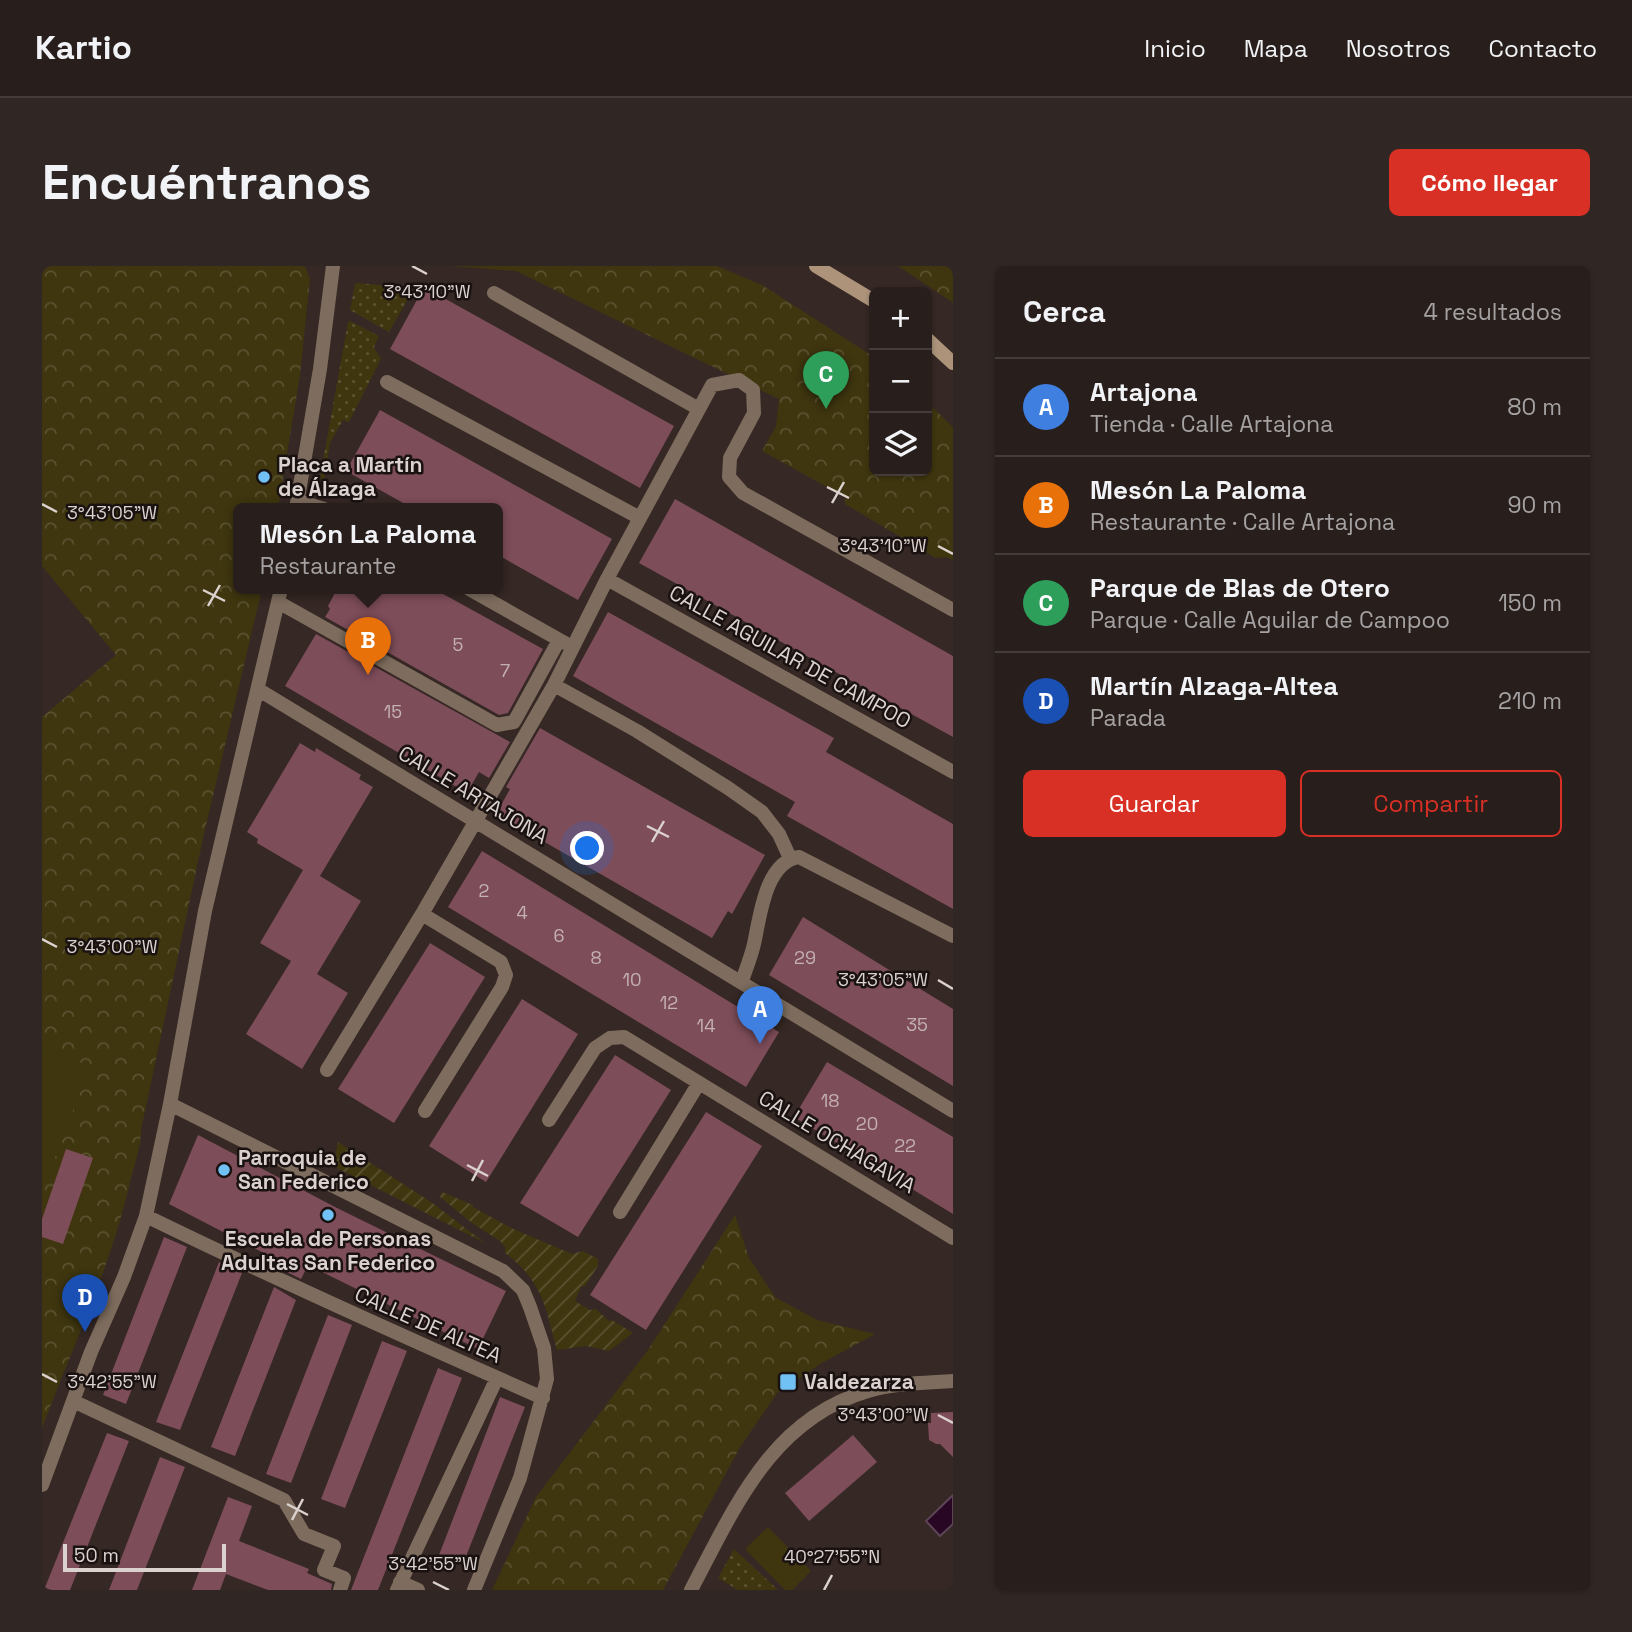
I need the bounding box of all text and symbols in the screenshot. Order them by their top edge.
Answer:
text: Kartio [35,27,132,69]
text: Inicio [1144,33,1206,64]
text: Mapa [1244,33,1308,64]
text: Nosotros [1346,33,1451,64]
text: Contacto [1489,33,1597,64]
button: Cómo llegar [1389,149,1590,216]
text: Encuéntranos [42,151,371,213]
text: 3°43'10"W [384,280,471,303]
map controls [869,287,932,476]
button: + [869,287,932,350]
text: Cerca [1023,292,1106,331]
text: 4 resultados [1423,297,1562,327]
button: − [869,350,932,413]
pin: C [803,351,849,409]
text: Artajona [1090,375,1198,409]
text: A [1039,392,1053,422]
text: 80 m [1507,392,1562,422]
text: Tienda · Calle Artajona [1090,409,1333,439]
button: layers [869,413,932,476]
place label: Placa a Martín de Álzaga [278,451,423,502]
marker: Placa a Martín de Álzaga [256,469,272,485]
text: Mesón La Paloma [1090,473,1306,507]
text: B [1038,490,1054,520]
text: 90 m [1507,490,1562,520]
text: 3°43'05"W [67,501,157,524]
popup [233,503,503,594]
text: Restaurante · Calle Artajona [1090,507,1395,537]
text: Mesón La Paloma [260,517,476,551]
text: 3°43'10"W [840,534,927,557]
text: Restaurante [260,551,396,581]
text: Parque de Blas de Otero [1090,571,1390,605]
street label: CALLE AGUILAR DE CAMPOO [665,579,916,734]
text: C [1039,588,1053,618]
text: 150 m [1498,588,1562,618]
text: Parque · Calle Aguilar de Campoo [1090,605,1450,635]
pin: B [345,617,391,675]
house number: 5 [453,633,463,656]
house number: 7 [500,659,510,682]
text: Martín Alzaga-Altea [1090,669,1338,703]
text: D [1038,686,1054,716]
text: 210 m [1498,686,1562,716]
house number: 15 [384,700,402,723]
text: Parada [1090,703,1166,733]
street label: CALLE ARTAJONA [393,739,553,850]
button: Guardar [1023,770,1286,837]
button: Compartir [1300,770,1562,837]
your location [570,831,604,865]
house number: 2 [479,879,489,902]
house number: 4 [516,901,528,924]
house number: 6 [553,924,565,947]
text: 3°43'00"W [67,935,158,958]
house number: 8 [590,946,602,969]
house number: 29 [794,946,816,969]
house number: 10 [622,968,642,991]
text: 3°43'05"W [838,968,928,991]
pin: A [737,986,783,1044]
house number: 12 [660,991,678,1014]
house number: 35 [906,1013,928,1036]
house number: 14 [697,1014,715,1037]
street label: CALLE OCHAGAVIA [754,1084,921,1199]
house number: 18 [821,1089,839,1112]
house number: 20 [856,1112,878,1135]
house number: 22 [894,1134,916,1157]
place label: Parroquia de San Federico [238,1144,369,1195]
marker: Parroquia de San Federico [216,1162,232,1178]
marker: Escuela de Personas Adultas San Federico [320,1207,336,1223]
place label: Escuela de Personas Adultas San Federico [221,1225,435,1276]
pin: D [62,1274,108,1332]
street label: CALLE DE ALTEA [351,1280,506,1369]
place label: Valdezarza [804,1368,914,1395]
text: 3°42'55"W [67,1370,157,1393]
marker: Valdezarza [778,1372,798,1392]
text: 3°43'00"W [838,1403,929,1426]
scale bar [63,1541,226,1573]
text: 50 m [74,1543,119,1568]
text: 40°27'55"N [784,1545,880,1568]
text: 3°42'55"W [388,1552,478,1575]

